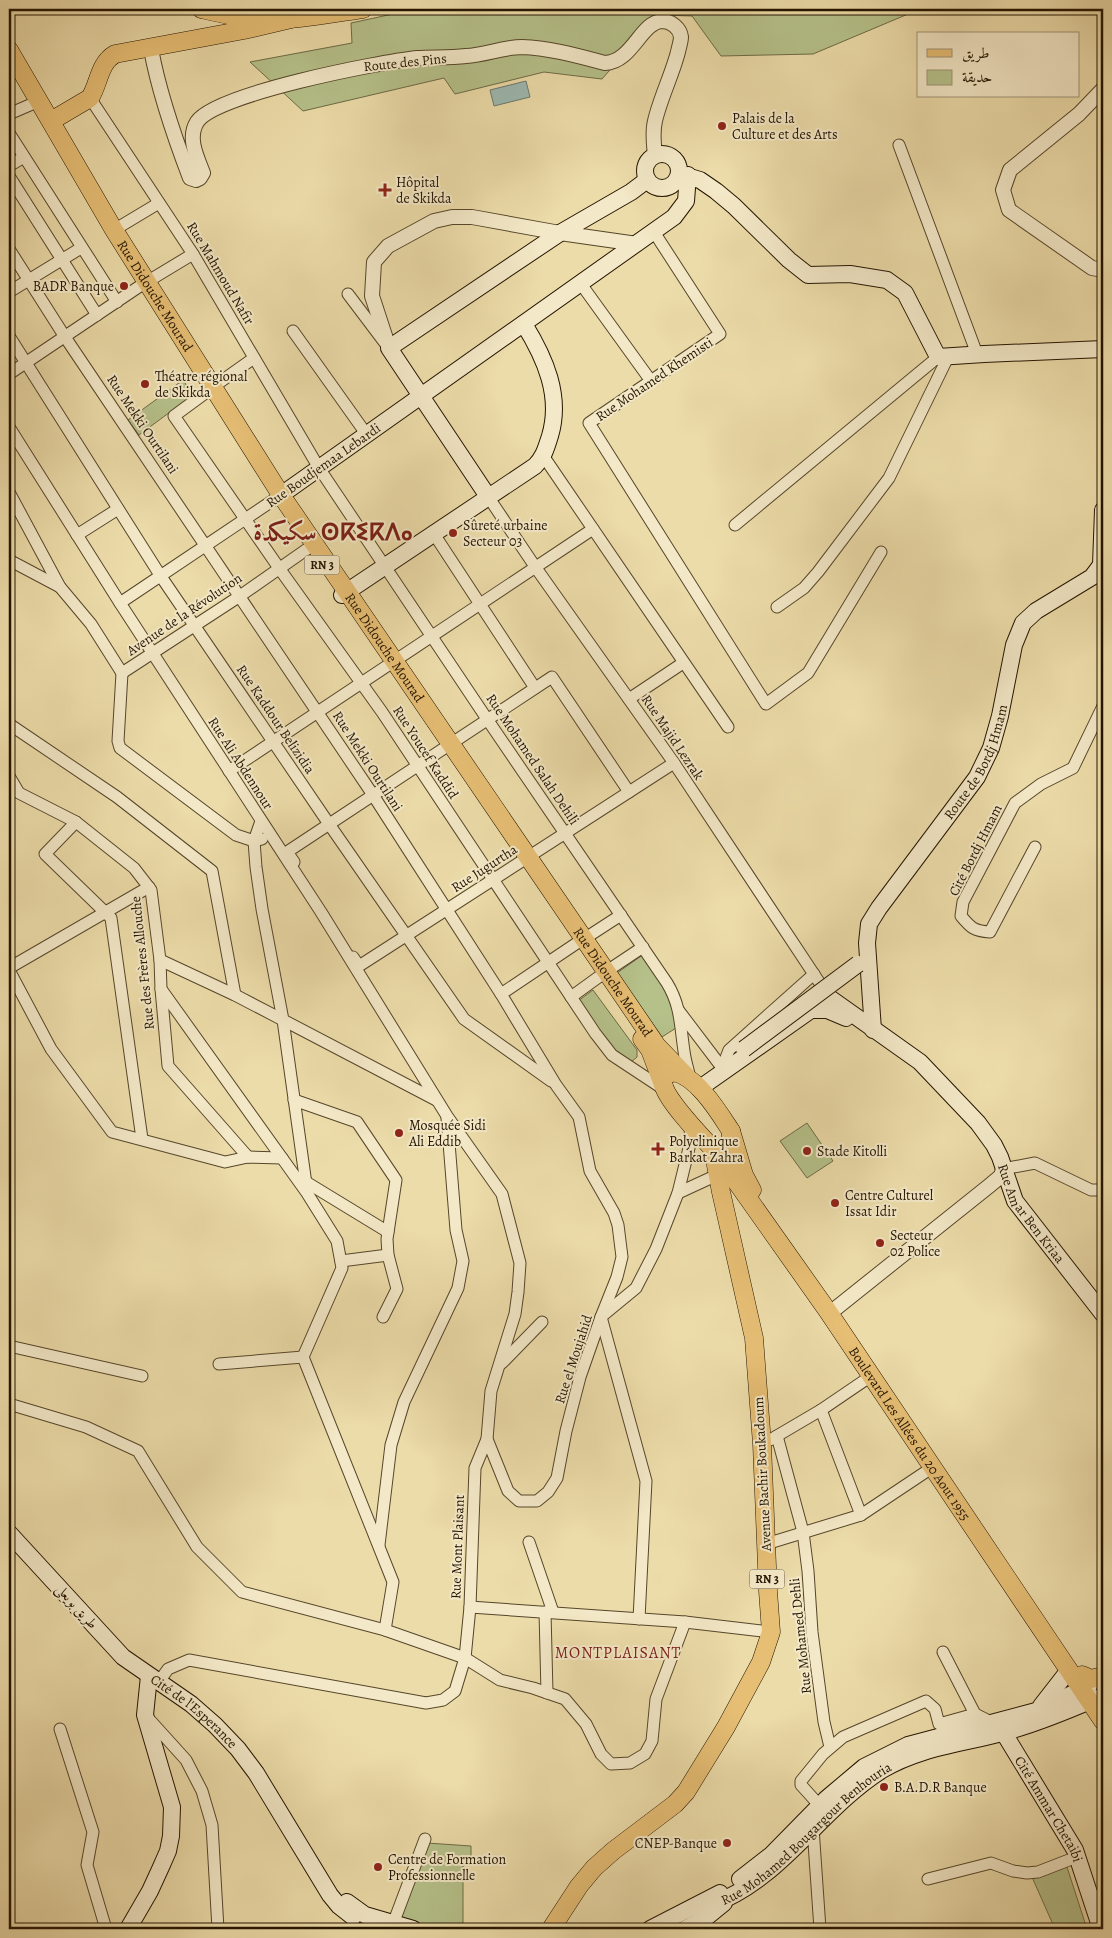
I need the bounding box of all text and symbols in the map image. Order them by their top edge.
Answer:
legend [917,32,1080,98]
text: طريق [962,43,989,63]
street label: Route des Pins [363,49,447,76]
text: حديقة [962,67,992,87]
place label: Palais de la Culture et des Arts [732,109,838,144]
marker: Palais de la Culture et des Arts [716,120,728,132]
place label: Hôpital de Skikda [396,173,452,208]
marker: Hôpital de Skikda [378,183,392,197]
street label: Rue Mahmoud Nafir [182,218,259,329]
street label: Rue Didouche Mourad [113,236,198,356]
place label: BADR Banque [33,277,114,296]
marker: BADR Banque [118,280,130,292]
street label: Rue Mohamed Khemisti [592,333,717,426]
place label: Théatre régional de Skikda [155,367,248,402]
street label: Rue Mekki Ourtilani [102,371,183,478]
marker: Théatre régional de Skikda [139,378,151,390]
street label: Rue Boudjemaa Lebardi [262,419,384,512]
district label: سكيكدة ⵙⴽⵉⴽⴷⴰ [253,516,413,548]
place label: Sûreté urbaine Secteur 03 [463,516,548,551]
marker: Sûreté urbaine Secteur 03 [447,527,459,539]
road number: RN 3 [304,556,340,574]
street label: Avenue de la Révolution [122,569,246,661]
street label: Rue Didouche Mourad [340,589,429,706]
street label: Rue Kaddour Belizidia [232,661,319,778]
street label: Rue Mohamed Salah Dehili [482,690,584,829]
street label: Rue Majid Lezrak [637,691,708,784]
street label: Rue Youcef Kaddid [388,702,463,803]
street label: Route de Bordj Hmam [940,703,1012,823]
street label: Rue Mekki Ourtilani [328,707,407,815]
street label: Rue Ali Abdennour [204,713,278,814]
street label: Cité Bordj Hmam [944,801,1007,899]
street label: Rue Jugurtha [448,840,521,897]
street label: Rue des Frères Allouche [126,895,159,1031]
street label: Rue Didouche Mourad [569,924,657,1041]
place label: Mosquée Sidi Ali Eddib [408,1116,486,1151]
marker: Mosquée Sidi Ali Eddib [393,1127,405,1139]
place label: Polyclinique Barkat Zahra [669,1132,744,1167]
marker: Polyclinique Barkat Zahra [651,1142,665,1156]
place label: Stade Kitolli [817,1142,887,1161]
marker: Stade Kitolli [801,1145,813,1157]
street label: Rue Amar Ben Kriaa [993,1161,1069,1268]
place label: Centre Culturel Issat Idir [845,1186,934,1221]
marker: Centre Culturel Issat Idir [829,1197,841,1209]
place label: Secteur 02 Police [890,1226,940,1261]
marker: Secteur 02 Police [874,1237,886,1249]
street label: Rue el Moujahid [550,1312,597,1406]
street label: Boulevard Les Allées du 20 Aout 1955 [844,1343,975,1525]
street label: Avenue Bachir Boukadoum [749,1396,776,1553]
street label: Rue Mont Plaisant [446,1494,469,1600]
road number: RN 3 [750,1570,784,1588]
street label: Rue Mohamed Dehli [785,1577,816,1695]
street label: طريق بويعلى [51,1580,102,1633]
district label: MONTPLAISANT [555,1642,681,1664]
street label: Cité de l'Esperance [147,1670,241,1753]
street label: Cité Ammar Chetaibi [1010,1752,1087,1865]
street label: Rue Mohamed Bougargour Benhouria [718,1757,895,1910]
place label: B.A.D.R Banque [894,1778,987,1797]
marker: B.A.D.R Banque [878,1781,890,1793]
place label: CNEP-Banque [635,1834,717,1853]
marker: CNEP-Banque [721,1837,733,1849]
place label: Centre de Formation Professionnelle [388,1850,506,1885]
marker: Centre de Formation Professionnelle [372,1861,384,1873]

